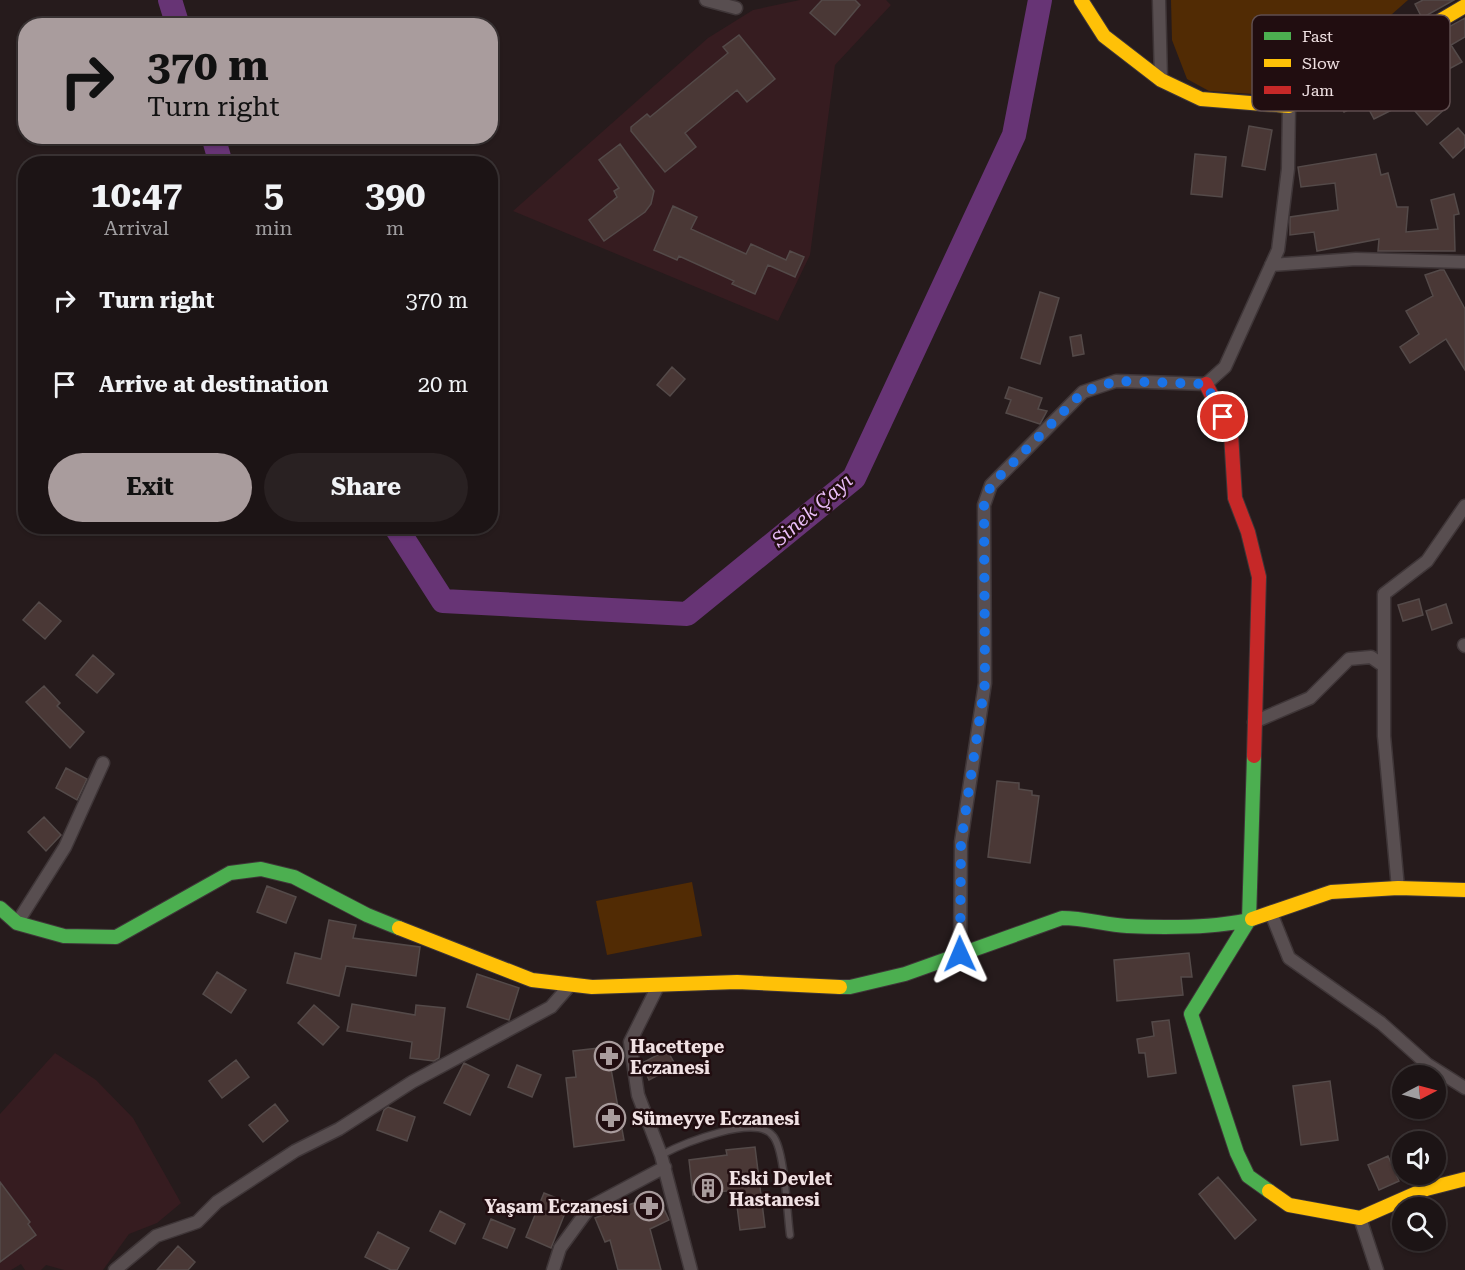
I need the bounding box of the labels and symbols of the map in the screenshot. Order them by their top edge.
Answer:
legend [1252,15,1450,111]
text: Fast [1302,27,1333,46]
text: Slow [1302,54,1340,73]
text: Jam [1302,81,1334,100]
pin [1197,391,1248,442]
water label: Sinek Çayı [766,468,857,552]
position arrow [928,922,992,986]
place label: Hacettepe Eczanesi [630,1036,725,1078]
pharmacy icon: Hacettepe Eczanesi [593,1040,625,1072]
north arrow [1392,1065,1446,1119]
pharmacy icon: Sümeyye Eczanesi [595,1102,627,1134]
place label: Sümeyye Eczanesi [632,1108,800,1129]
place label: Eski Devlet Hastanesi [729,1168,832,1210]
building icon: Eski Devlet Hastanesi [692,1172,724,1204]
pharmacy icon: Yaşam Eczanesi [633,1190,665,1222]
place label: Yaşam Eczanesi [484,1196,628,1217]

